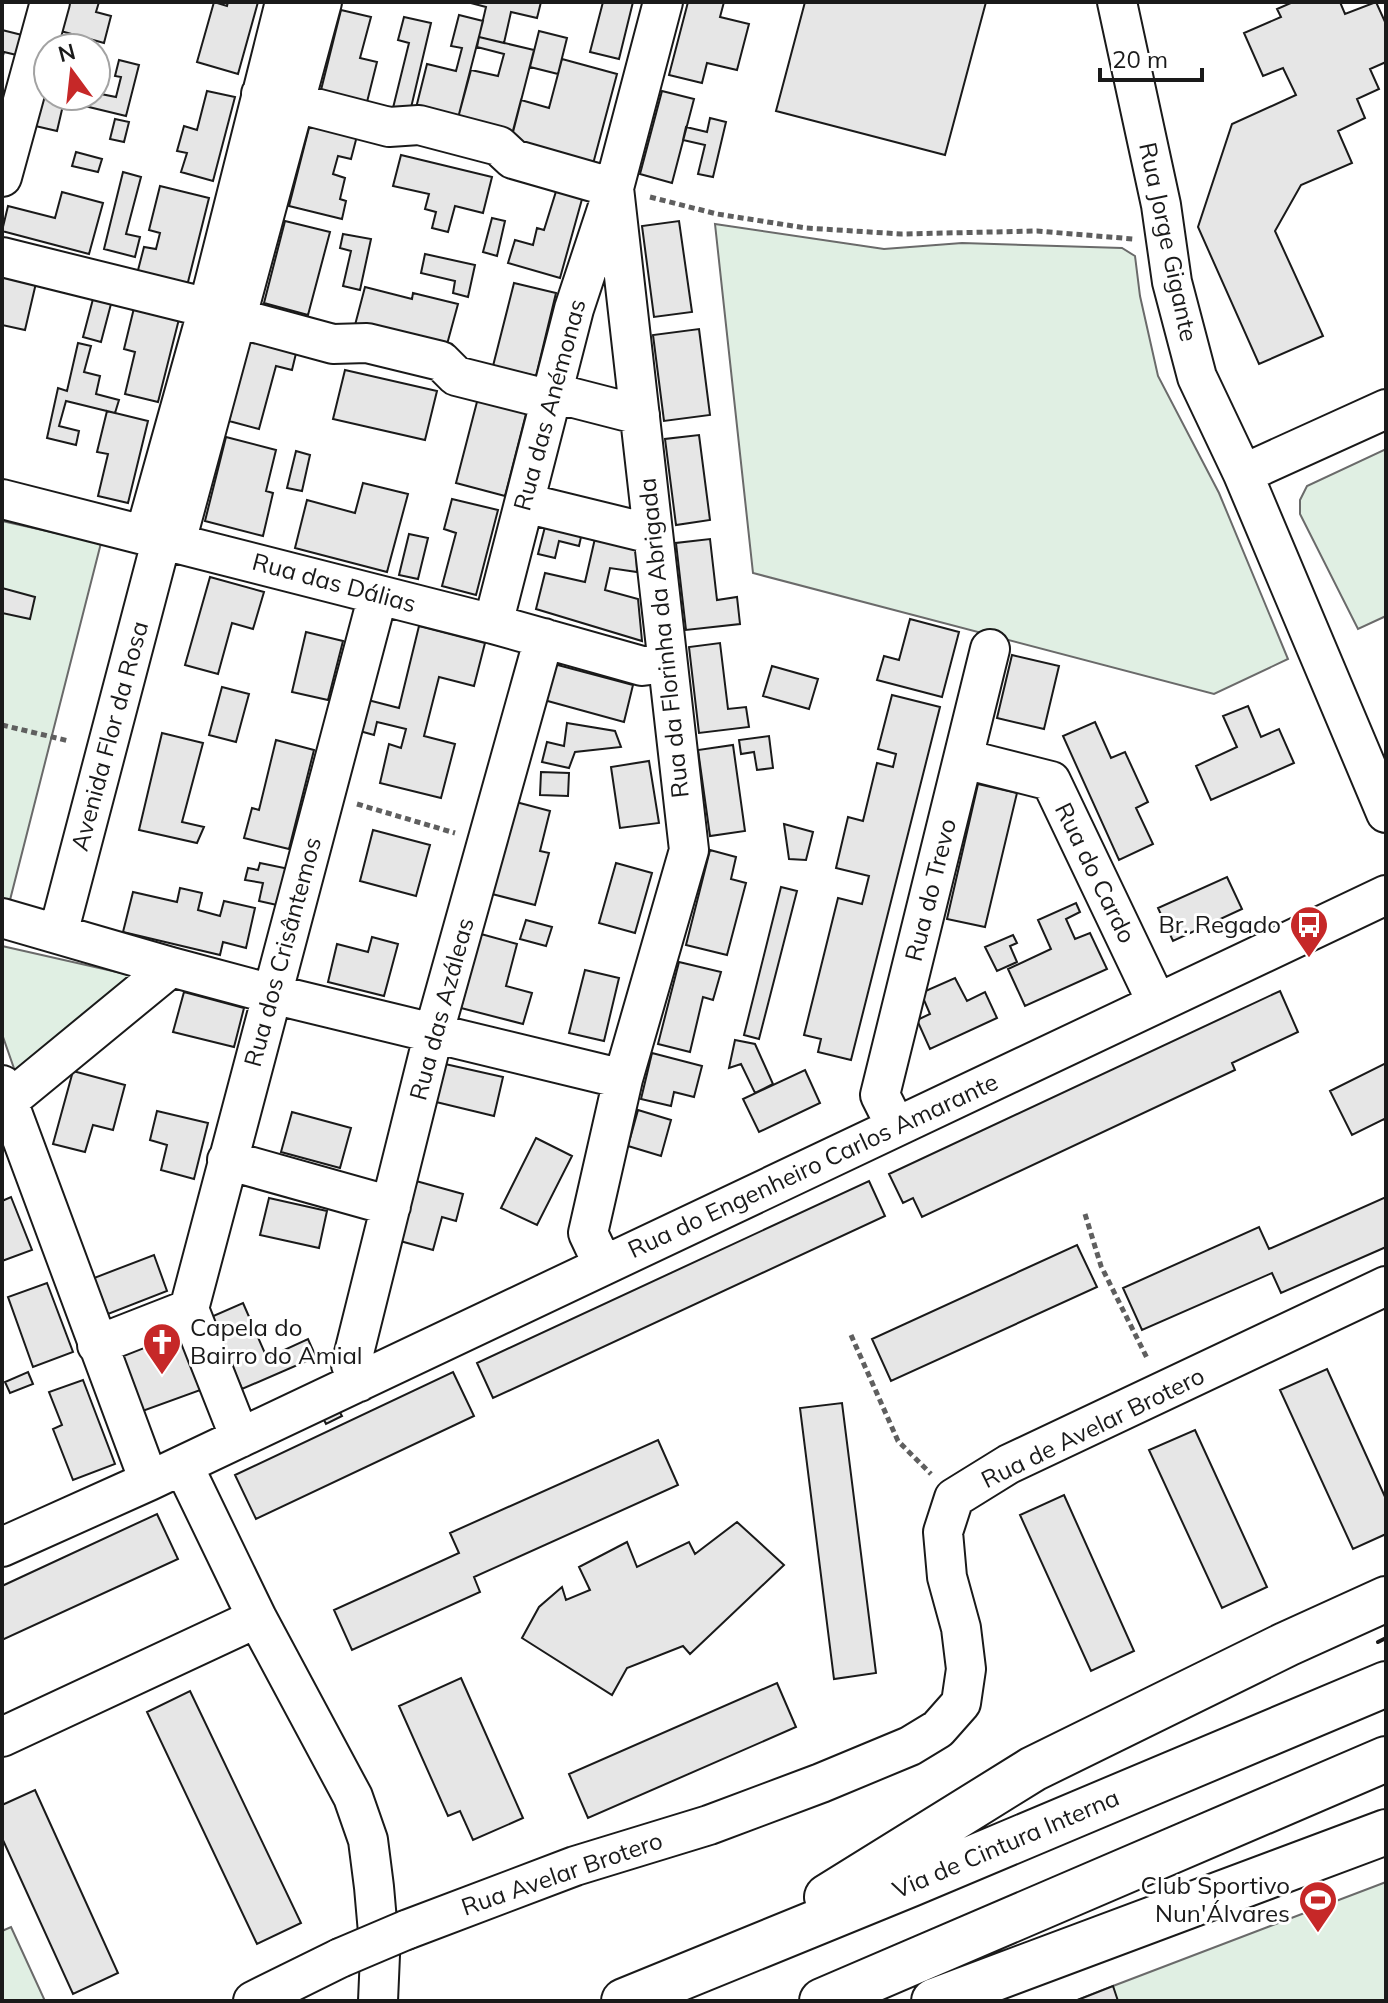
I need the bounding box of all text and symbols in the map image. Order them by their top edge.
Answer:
north arrow [32,32,112,112]
scale bar [1100,32,1202,82]
text: N [55,37,78,68]
text: 20 m [1112,44,1168,74]
street label: Rua Jorge Gigante [1133,140,1205,344]
street label: Rua das Anémonas [506,296,592,514]
street label: Rua da Florinha da Abrigada [631,477,695,800]
street label: Rua das Dálias [249,546,419,618]
street label: Avenida Flor da Rosa [64,618,154,854]
street label: Rua do Cardo [1049,797,1143,948]
street label: Rua do Trevo [898,815,962,964]
street label: Rua dos Crisântemos [237,834,327,1070]
bus stop icon: Br. Regado [1288,904,1330,959]
place label: Br. Regado [1158,909,1281,939]
street label: Rua das Azáleas [402,914,480,1103]
street label: Rua do Engenheiro Carlos Amarante [623,1066,1002,1264]
place label: Capela do Bairro do Amial [190,1312,363,1370]
church icon: Capela do Bairro do Amial [141,1321,183,1376]
street label: Rua de Avelar Brotero [976,1360,1209,1494]
street label: Via de Cintura Interna [888,1782,1123,1904]
street label: Rua Avelar Brotero [457,1825,666,1922]
place label: Club Sportivo Nun'Álvares [1141,1870,1290,1928]
sports icon: Club Sportivo Nun'Álvares [1297,1879,1339,1934]

